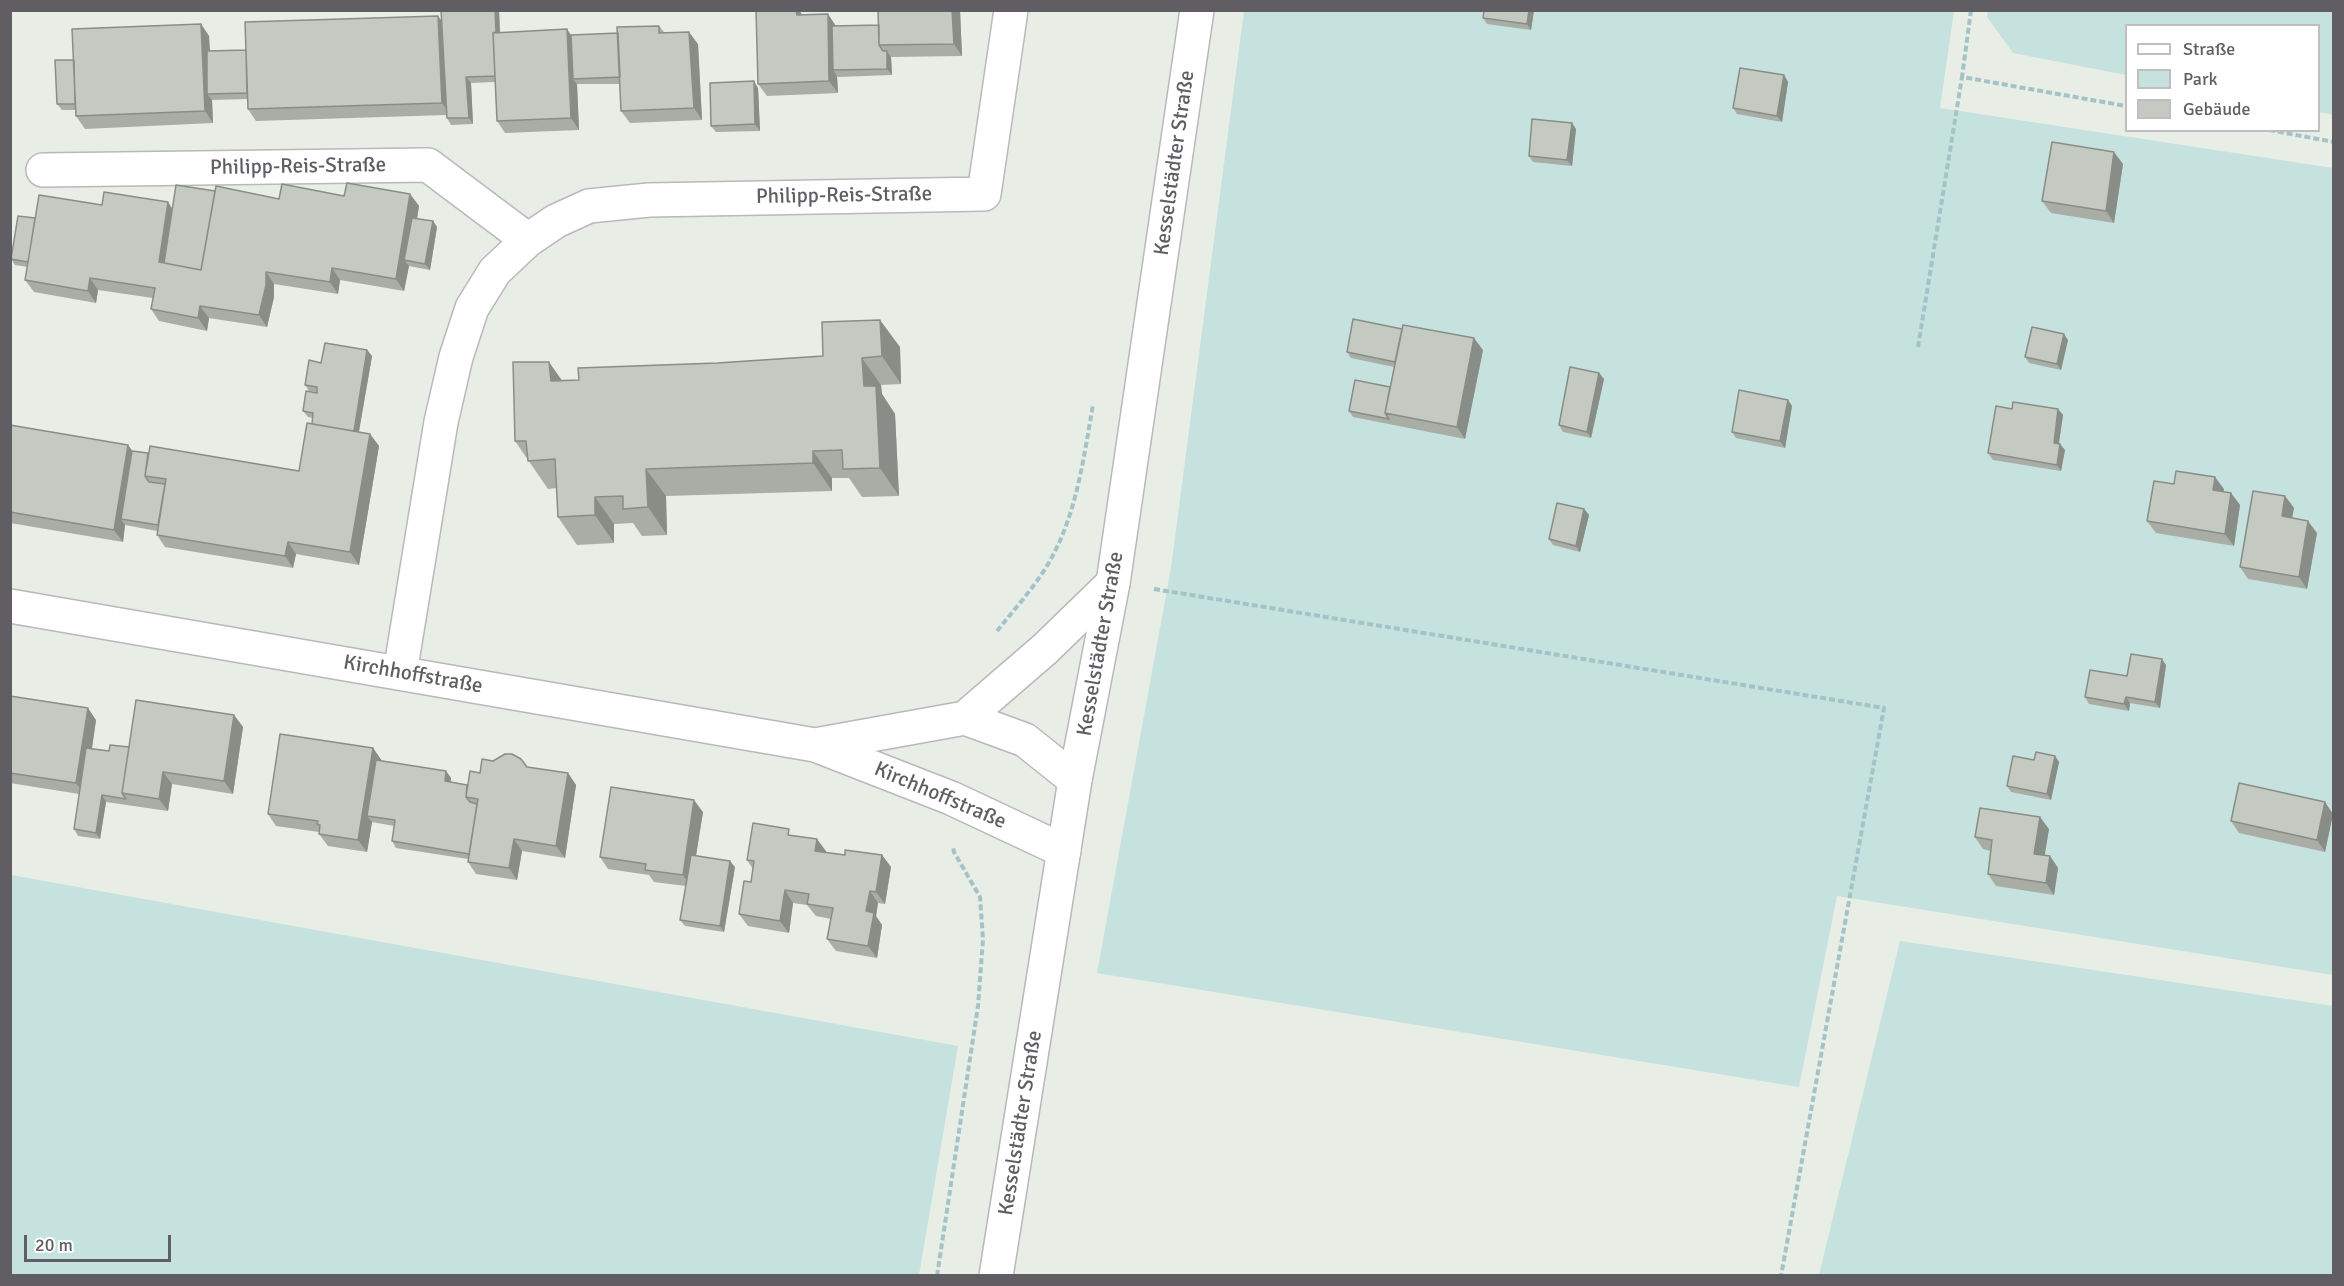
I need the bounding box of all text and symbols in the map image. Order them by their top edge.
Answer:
legend [2125,24,2320,132]
text: Straße [2183,38,2235,60]
text: Park [2183,68,2218,90]
street label: Kesselstädter Straße [1150,69,1200,257]
text: Gebäude [2183,98,2251,120]
street label: Philipp-Reis-Straße [210,153,386,181]
street label: Philipp-Reis-Straße [756,182,932,210]
street label: Kesselstädter Straße [1072,550,1130,738]
street label: Kirchhoffstraße [341,650,485,700]
street label: Kirchhoffstraße [870,757,1010,835]
street label: Kesselstädter Straße [994,1029,1048,1217]
scale bar [27,1223,174,1261]
text: 20 m [35,1234,73,1256]

